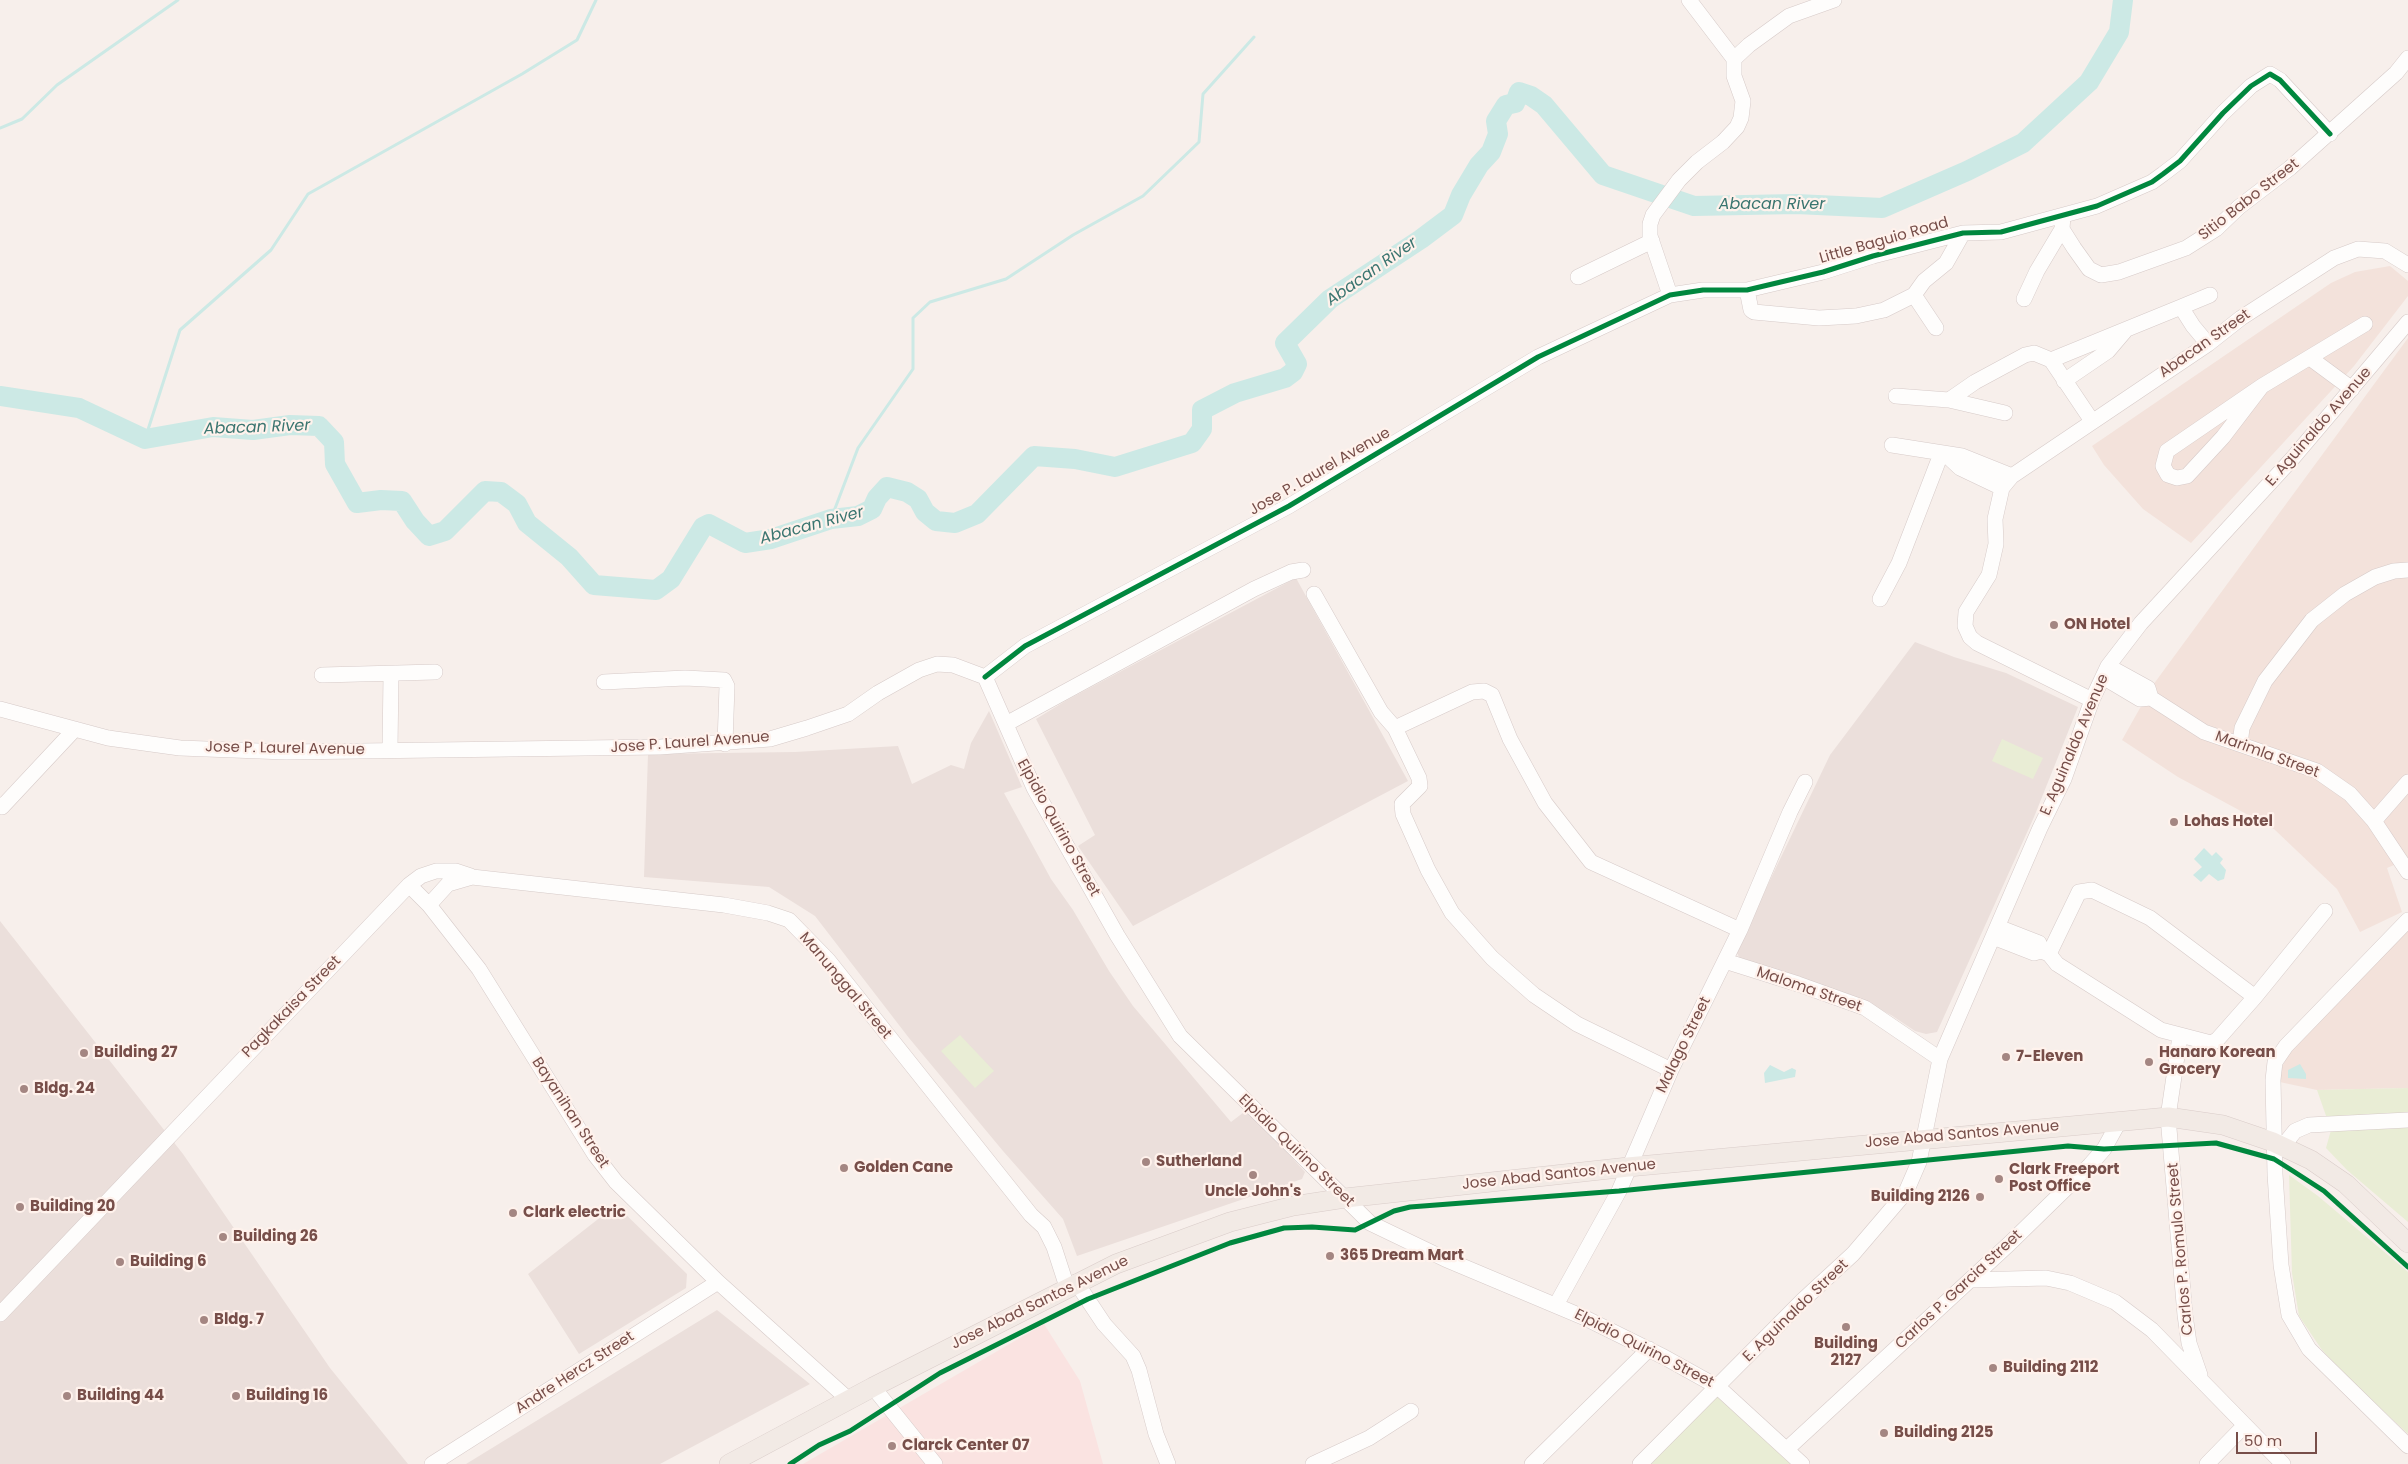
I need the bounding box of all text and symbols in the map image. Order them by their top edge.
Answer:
street label: Sitio Babo Street [2195,155,2303,245]
water label: Abacan River [1719,195,1825,215]
street label: Little Baguio Road [1817,214,1951,268]
water label: Abacan River [1323,234,1421,310]
street label: Abacan Street [2156,306,2254,382]
street label: E. Aguinaldo Avenue [2262,364,2376,490]
water label: Abacan River [203,417,311,439]
street label: Jose P. Laurel Avenue [1246,424,1394,520]
water label: Abacan River [758,503,866,549]
place label: ON Hotel [2064,616,2131,634]
marker: ON Hotel [2048,619,2060,631]
street label: E. Aguinaldo Avenue [2037,672,2113,818]
street label: Jose P. Laurel Avenue [610,728,770,758]
street label: Marimla Street [2212,728,2322,782]
street label: Jose P. Laurel Avenue [205,739,365,759]
street label: Elpidio Quirino Street [1013,756,1103,900]
place label: Lohas Hotel [2184,813,2273,831]
marker: Lohas Hotel [2168,816,2180,828]
street label: Manunggal Street [795,929,895,1043]
street label: Pagkakaisa Street [239,952,345,1062]
street label: Maloma Street [1754,964,1864,1016]
street label: Malago Street [1653,994,1715,1096]
place label: Building 27 [94,1044,178,1062]
place label: Hanaro Korean Grocery [2159,1044,2276,1079]
marker: Building 27 [78,1047,90,1059]
place label: 7-Eleven [2016,1048,2083,1066]
marker: 7-Eleven [2000,1051,2012,1063]
street label: Bayanihan Street [527,1054,613,1172]
marker: Hanaro Korean Grocery [2143,1056,2155,1068]
place label: Bldg. 24 [34,1080,95,1098]
marker: Bldg. 24 [18,1083,30,1095]
street label: Elpidio Quirino Street [1234,1091,1358,1211]
street label: Jose Abad Santos Avenue [1864,1118,2060,1152]
place label: Sutherland [1156,1153,1242,1171]
marker: Sutherland [1140,1156,1152,1168]
street label: Jose Abad Santos Avenue [1461,1156,1657,1194]
place label: Golden Cane [854,1159,953,1177]
place label: Clark Freeport Post Office [2009,1161,2119,1196]
marker: Golden Cane [838,1162,850,1174]
street label: Carlos P. Romulo Street [2164,1162,2198,1336]
marker: Uncle John's [1247,1169,1259,1181]
marker: Clark Freeport Post Office [1993,1173,2005,1185]
place label: Uncle John's [1205,1183,1301,1201]
place label: Building 2126 [1871,1188,1970,1206]
marker: Building 2126 [1974,1191,1986,1203]
place label: Building 20 [30,1198,115,1216]
marker: Building 20 [14,1201,26,1213]
place label: Clark electric [523,1204,626,1222]
marker: Clark electric [507,1207,519,1219]
street label: Carlos P. Garcia Street [1892,1227,2026,1353]
place label: Building 26 [233,1228,318,1246]
marker: Building 26 [217,1231,229,1243]
place label: 365 Dream Mart [1340,1247,1464,1265]
marker: 365 Dream Mart [1324,1250,1336,1262]
street label: Jose Abad Santos Avenue [948,1252,1132,1354]
place label: Building 6 [130,1253,206,1271]
marker: Building 6 [114,1256,126,1268]
street label: E. Aguinaldo Street [1740,1256,1852,1366]
street label: Elpidio Quirino Street [1571,1306,1717,1392]
place label: Bldg. 7 [214,1311,264,1329]
marker: Bldg. 7 [198,1314,210,1326]
marker: Building 2127 [1840,1321,1852,1333]
street label: Andre Hercz Street [512,1328,638,1418]
place label: Building 2127 [1814,1335,1878,1370]
place label: Building 2112 [2003,1359,2098,1377]
marker: Building 2112 [1987,1362,1999,1374]
place label: Building 44 [77,1387,164,1405]
place label: Building 16 [246,1387,328,1405]
marker: Building 44 [61,1390,73,1402]
marker: Building 16 [230,1390,242,1402]
scale bar [2238,1422,2319,1454]
place label: Building 2125 [1894,1424,1993,1442]
marker: Building 2125 [1878,1427,1890,1439]
text: 50 m [2244,1430,2282,1451]
place label: Clarck Center 07 [902,1437,1029,1455]
marker: Clarck Center 07 [886,1440,898,1452]

